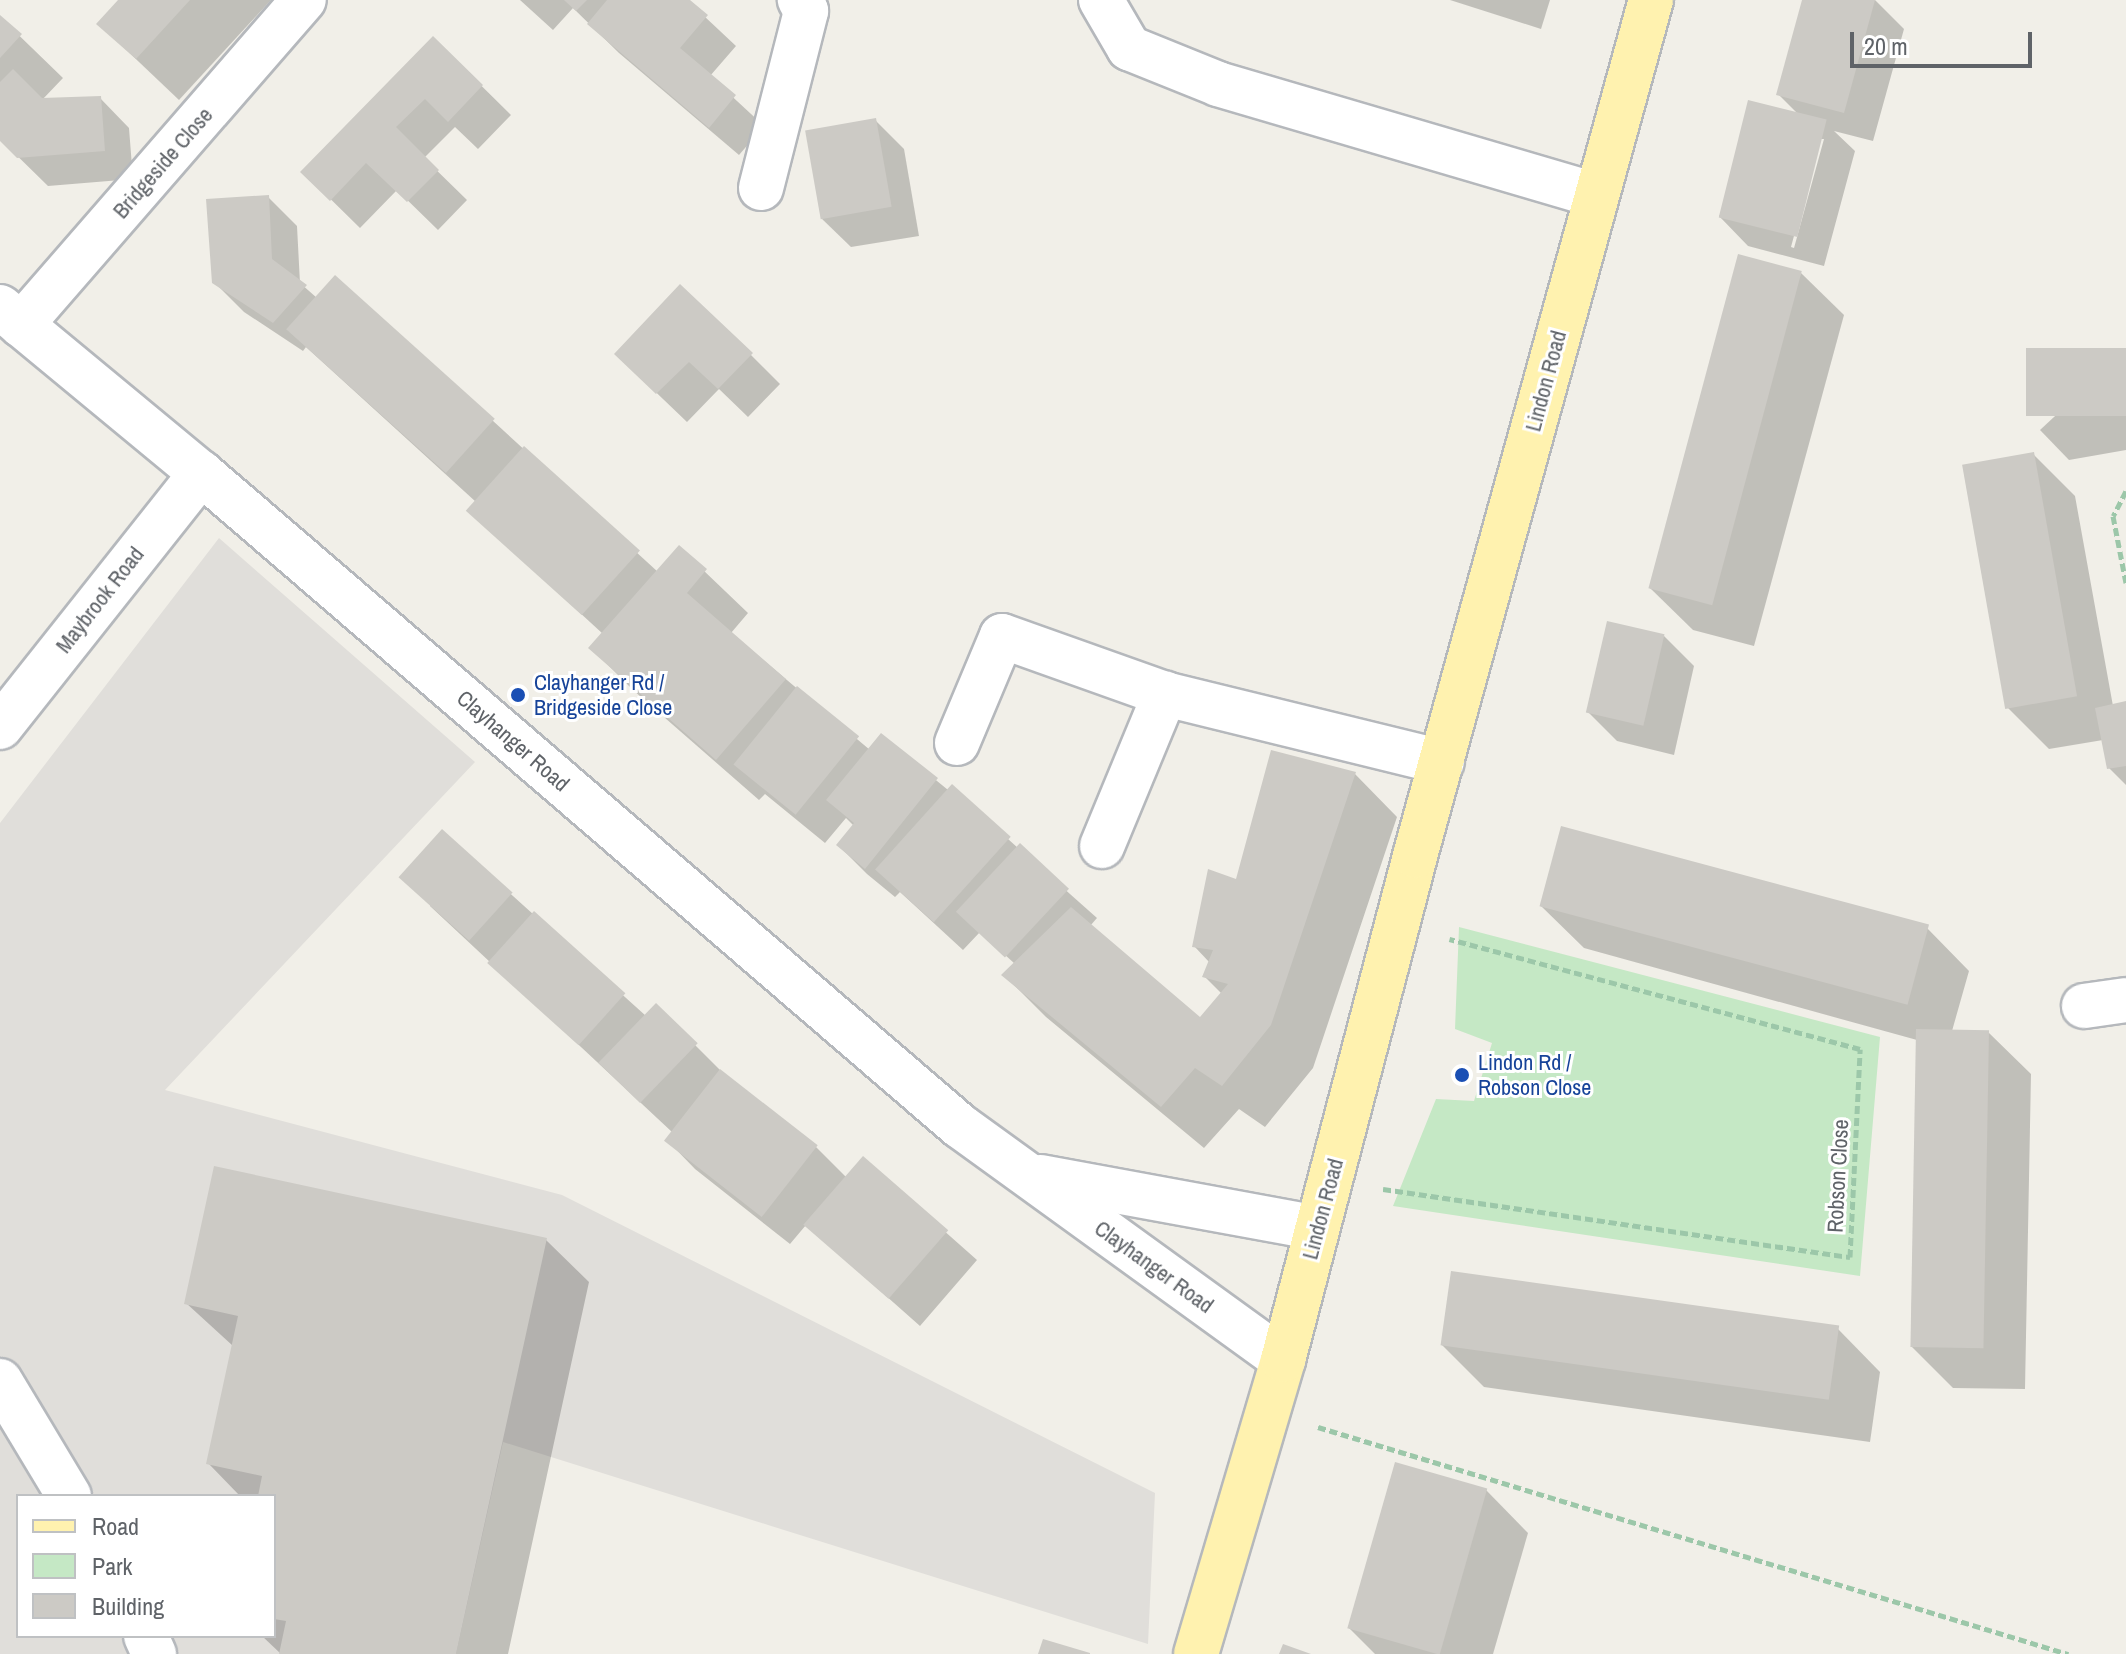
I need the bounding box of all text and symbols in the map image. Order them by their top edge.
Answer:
scale bar [1854,16,2036,66]
text: 20 m [1864,30,1908,62]
street label: Bridgeside Close [108,102,218,224]
street label: Lindon Road [1520,328,1572,434]
street label: Maybrook Road [50,542,150,658]
place label: Clayhanger Rd / Bridgeside Close [534,669,672,720]
street label: Clayhanger Road [451,685,575,797]
marker: Clayhanger Rd / Bridgeside Close [509,686,527,704]
place label: Lindon Rd / Robson Close [1478,1049,1591,1100]
marker: Lindon Rd / Robson Close [1453,1066,1471,1084]
street label: Robson Close [1822,1119,1854,1233]
street label: Lindon Road [1297,1156,1349,1262]
street label: Clayhanger Road [1089,1215,1219,1319]
legend [16,1494,276,1638]
text: Road [92,1510,139,1542]
text: Park [92,1550,132,1582]
text: Building [92,1590,164,1622]

